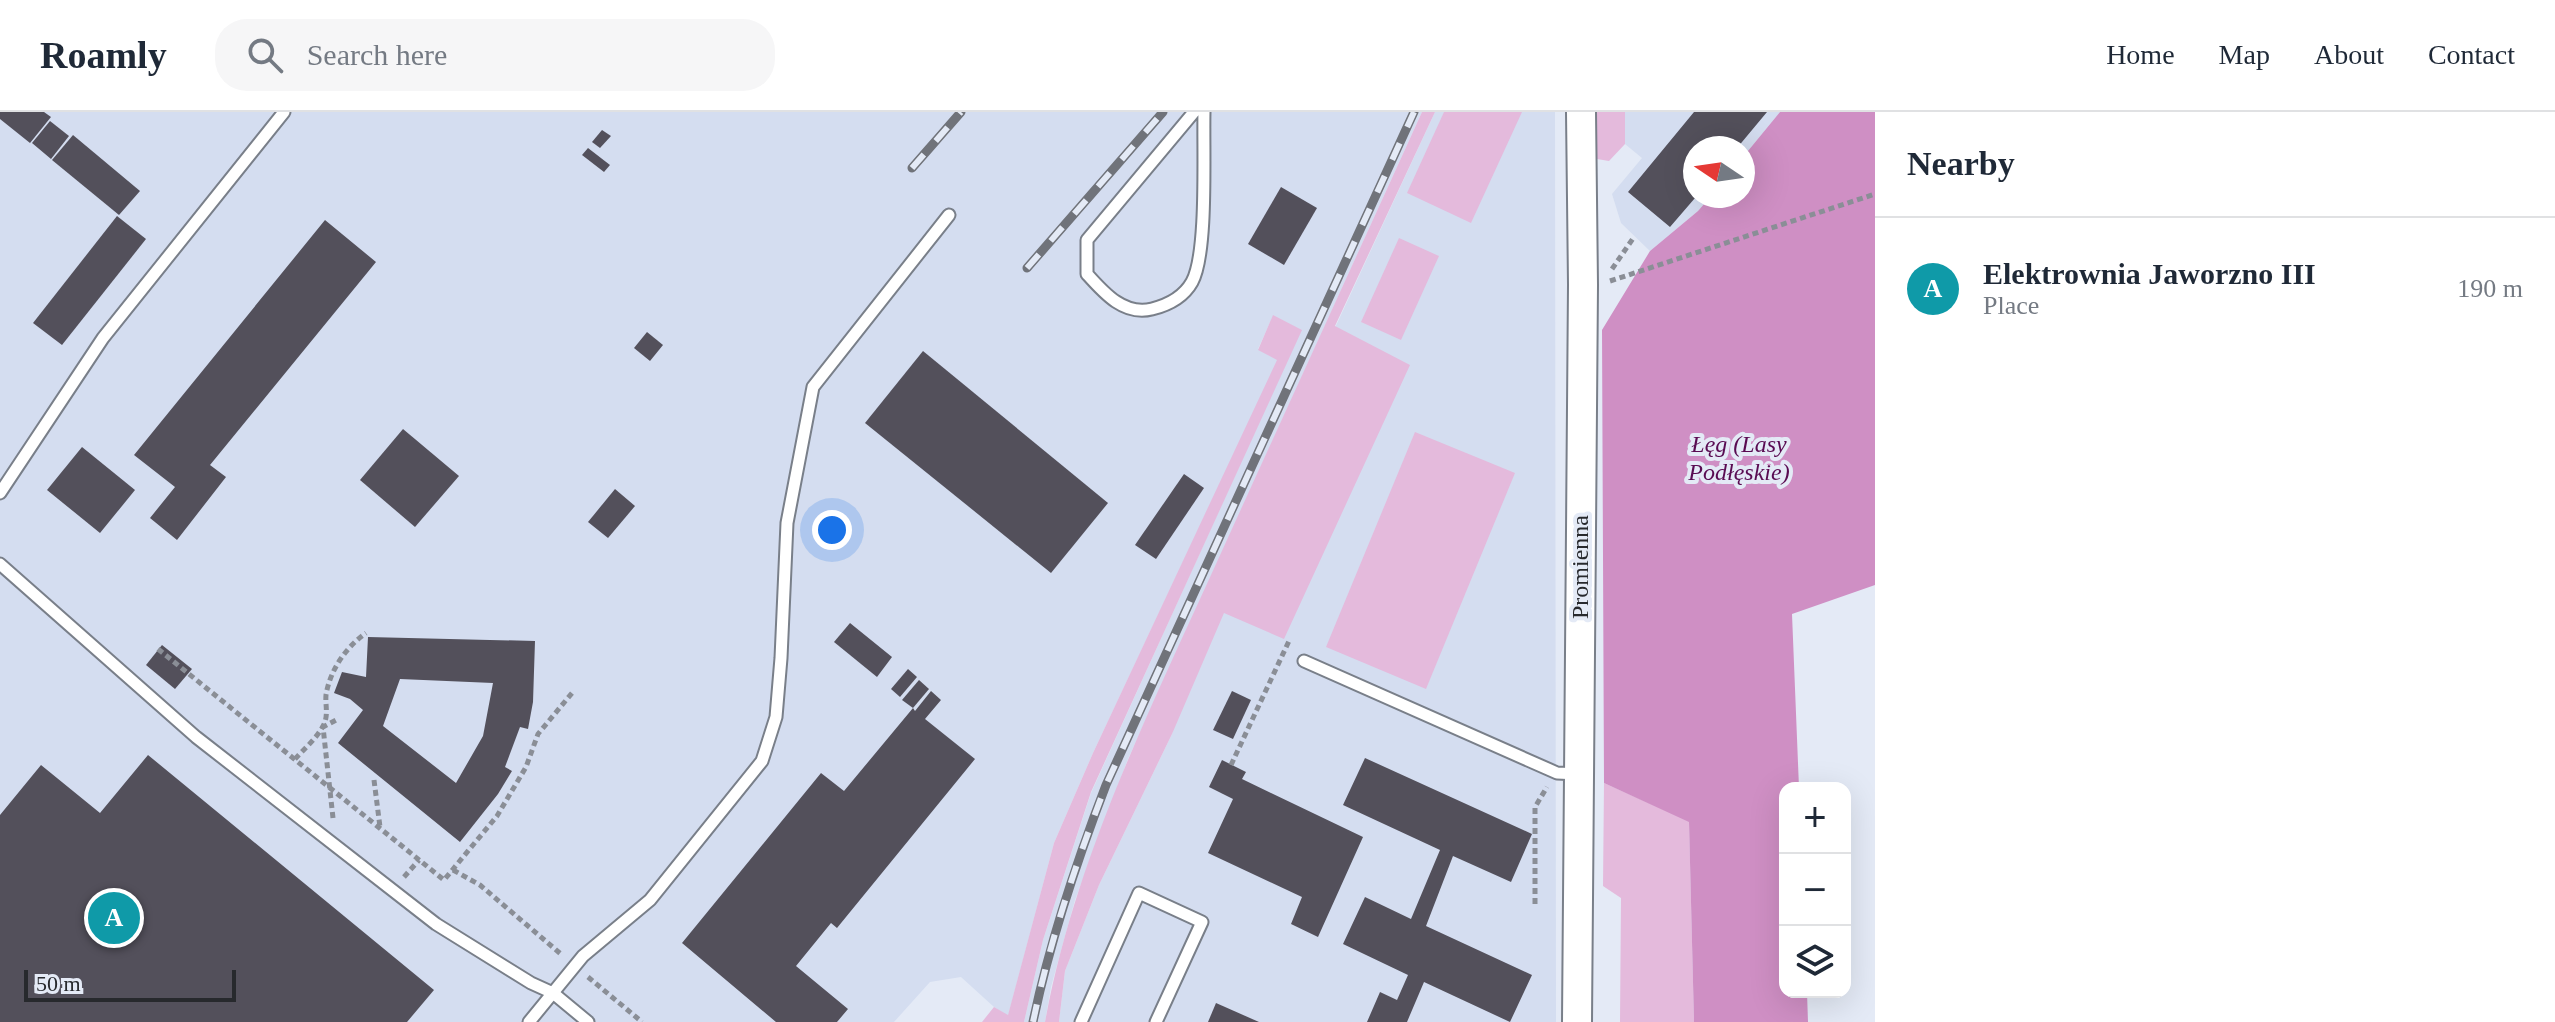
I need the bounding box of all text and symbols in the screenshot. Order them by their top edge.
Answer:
search box [215,19,775,91]
icon: search [243,33,287,77]
text: Roamly [40,34,167,76]
text: Search here [307,38,447,71]
text: Home [2106,39,2175,70]
text: Map [2219,39,2270,70]
text: About [2314,39,2384,70]
text: Contact [2428,39,2515,70]
north arrow [1683,136,1755,208]
text: Nearby [1907,145,2015,182]
text: Elektrownia Jaworzno III [1983,257,2316,290]
text: A [1924,274,1942,303]
text: 190 m [2457,274,2523,303]
text: Place [1983,291,2039,320]
park label: Łęg (Lasy Podłęskie) [1687,431,1790,485]
your location [812,510,852,550]
street label: Promienna [1567,515,1593,619]
map controls [1779,782,1851,998]
button: + [1779,782,1851,854]
button: − [1779,854,1851,926]
pin: A [88,888,140,948]
button: layers [1779,926,1851,998]
scale bar [24,966,236,1002]
text: 50 m [36,971,81,996]

